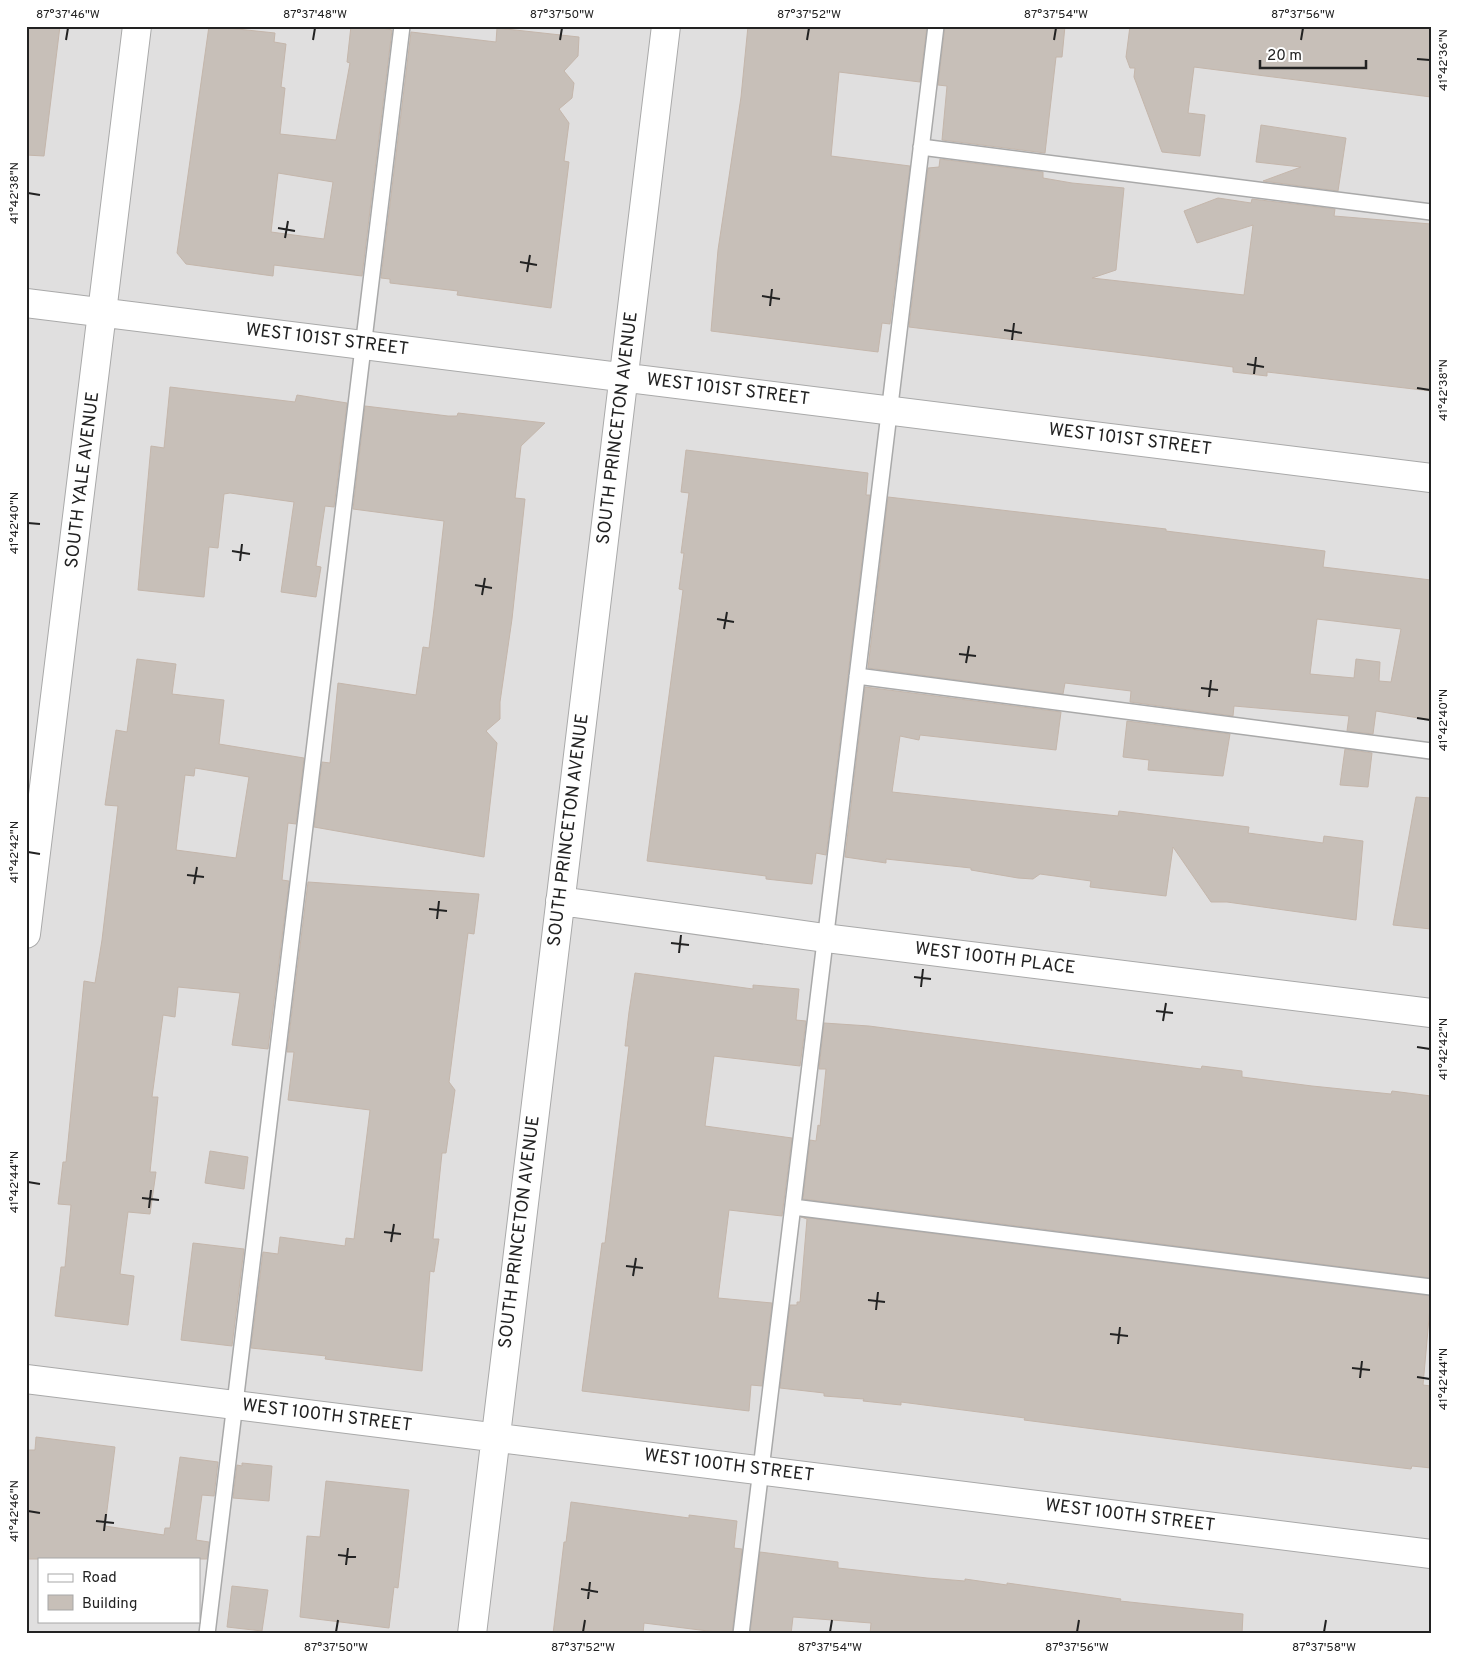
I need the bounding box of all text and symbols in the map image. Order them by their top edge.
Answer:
text: 87°37'46"W [36,7,100,23]
text: 87°37'48"W [283,7,347,23]
text: 87°37'50"W [530,7,594,23]
text: 87°37'52"W [777,7,841,23]
text: 87°37'54"W [1024,7,1088,23]
text: 87°37'56"W [1271,7,1335,23]
text: 41°42'36"N [1436,29,1452,91]
scale bar [1260,38,1366,70]
text: 20 m [1267,47,1302,66]
text: 41°42'38"N [7,162,23,224]
street label: SOUTH PRINCETON AVENUE [592,310,644,546]
street label: WEST 101ST STREET [244,319,410,361]
text: 41°42'38"N [1436,359,1452,421]
street label: WEST 101ST STREET [645,369,811,411]
street label: SOUTH YALE AVENUE [61,390,105,570]
street label: WEST 101ST STREET [1047,419,1213,461]
text: 41°42'40"N [7,492,23,554]
text: 41°42'40"N [1436,689,1452,751]
street label: SOUTH PRINCETON AVENUE [543,712,595,948]
text: 41°42'42"N [7,821,23,883]
street label: WEST 100TH PLACE [913,938,1077,980]
text: 41°42'42"N [1436,1018,1452,1080]
street label: SOUTH PRINCETON AVENUE [494,1114,546,1350]
text: 41°42'44"N [7,1151,23,1213]
text: 41°42'44"N [1436,1348,1452,1410]
street label: WEST 100TH STREET [241,1394,413,1438]
street label: WEST 100TH STREET [643,1444,815,1488]
text: 41°42'46"N [7,1480,23,1542]
street label: WEST 100TH STREET [1044,1494,1216,1538]
legend [38,1558,200,1622]
text: Road [82,1569,117,1588]
text: Building [82,1595,137,1614]
text: 87°37'50"W [304,1640,368,1656]
text: 87°37'52"W [551,1640,615,1656]
text: 87°37'54"W [798,1640,862,1656]
text: 87°37'56"W [1045,1640,1109,1656]
text: 87°37'58"W [1292,1640,1356,1656]

